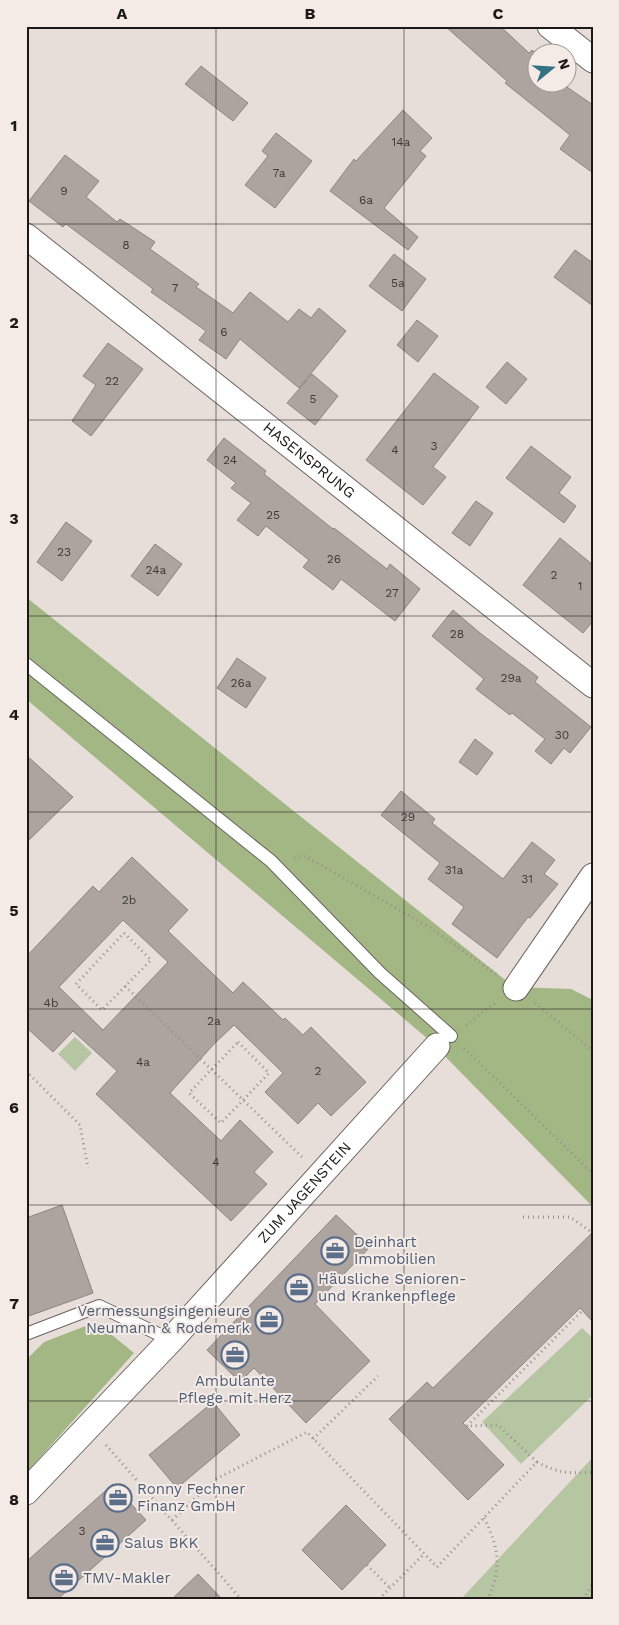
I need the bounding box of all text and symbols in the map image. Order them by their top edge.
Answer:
text: A [117,4,128,23]
text: B [305,4,316,23]
text: C [493,4,504,23]
north arrow [526,42,576,92]
text: N [555,57,574,71]
text: 1 [11,116,17,135]
house number: 14a [392,135,411,149]
house number: 7a [272,166,286,180]
house number: 9 [60,184,68,198]
house number: 6a [359,193,373,207]
house number: 8 [122,238,130,252]
house number: 5a [391,276,405,290]
house number: 7 [172,281,179,295]
text: 2 [9,313,19,332]
house number: 6 [220,325,228,339]
house number: 22 [105,374,119,388]
house number: 5 [310,392,317,406]
street label: HASENSPRUNG [259,418,359,502]
house number: 3 [431,439,438,453]
house number: 4 [391,443,399,457]
house number: 24 [223,453,237,467]
house number: 25 [266,508,280,522]
text: 3 [9,509,19,528]
house number: 23 [57,545,71,559]
house number: 26 [327,552,341,566]
house number: 24a [146,563,167,577]
house number: 2 [551,568,558,582]
house number: 1 [578,579,582,593]
house number: 27 [385,586,399,600]
house number: 28 [450,627,464,641]
house number: 29a [500,671,522,685]
house number: 26a [230,676,252,690]
text: 4 [9,705,19,724]
house number: 30 [555,728,569,742]
house number: 29 [401,810,415,824]
house number: 31a [445,863,463,877]
house number: 31 [521,872,533,886]
house number: 2b [122,893,136,907]
text: 5 [9,901,19,920]
house number: 4b [44,996,58,1010]
house number: 2a [207,1014,221,1028]
house number: 4a [136,1055,150,1069]
house number: 2 [315,1064,322,1078]
text: 6 [9,1098,19,1117]
street label: ZUM JAGENSTEIN [254,1138,355,1247]
house number: 4 [212,1155,220,1169]
place label: Deinhart Immobilien [354,1233,436,1268]
office icon: Deinhart Immobilien [320,1236,350,1266]
place label: Häusliche Senioren- und Krankenpflege [318,1270,467,1305]
office icon: Häusliche Senioren- und Krankenpflege [284,1273,314,1303]
text: 7 [9,1294,19,1313]
place label: Vermessungsingenieure Neumann & Rodemerk [77,1302,250,1337]
office icon: Vermessungsingenieure Neumann & Rodemerk [254,1305,284,1335]
office icon: Ambulante Pflege mit Herz [220,1340,250,1370]
place label: Ambulante Pflege mit Herz [178,1372,292,1407]
place label: Ronny Fechner Finanz GmbH [137,1480,245,1515]
office icon: Ronny Fechner Finanz GmbH [103,1483,133,1513]
text: 8 [9,1490,19,1509]
house number: 3 [79,1524,86,1538]
office icon: Salus BKK [90,1528,120,1558]
place label: Salus BKK [124,1534,198,1552]
office icon: TMV-Makler [49,1563,79,1593]
place label: TMV-Makler [83,1569,171,1587]

